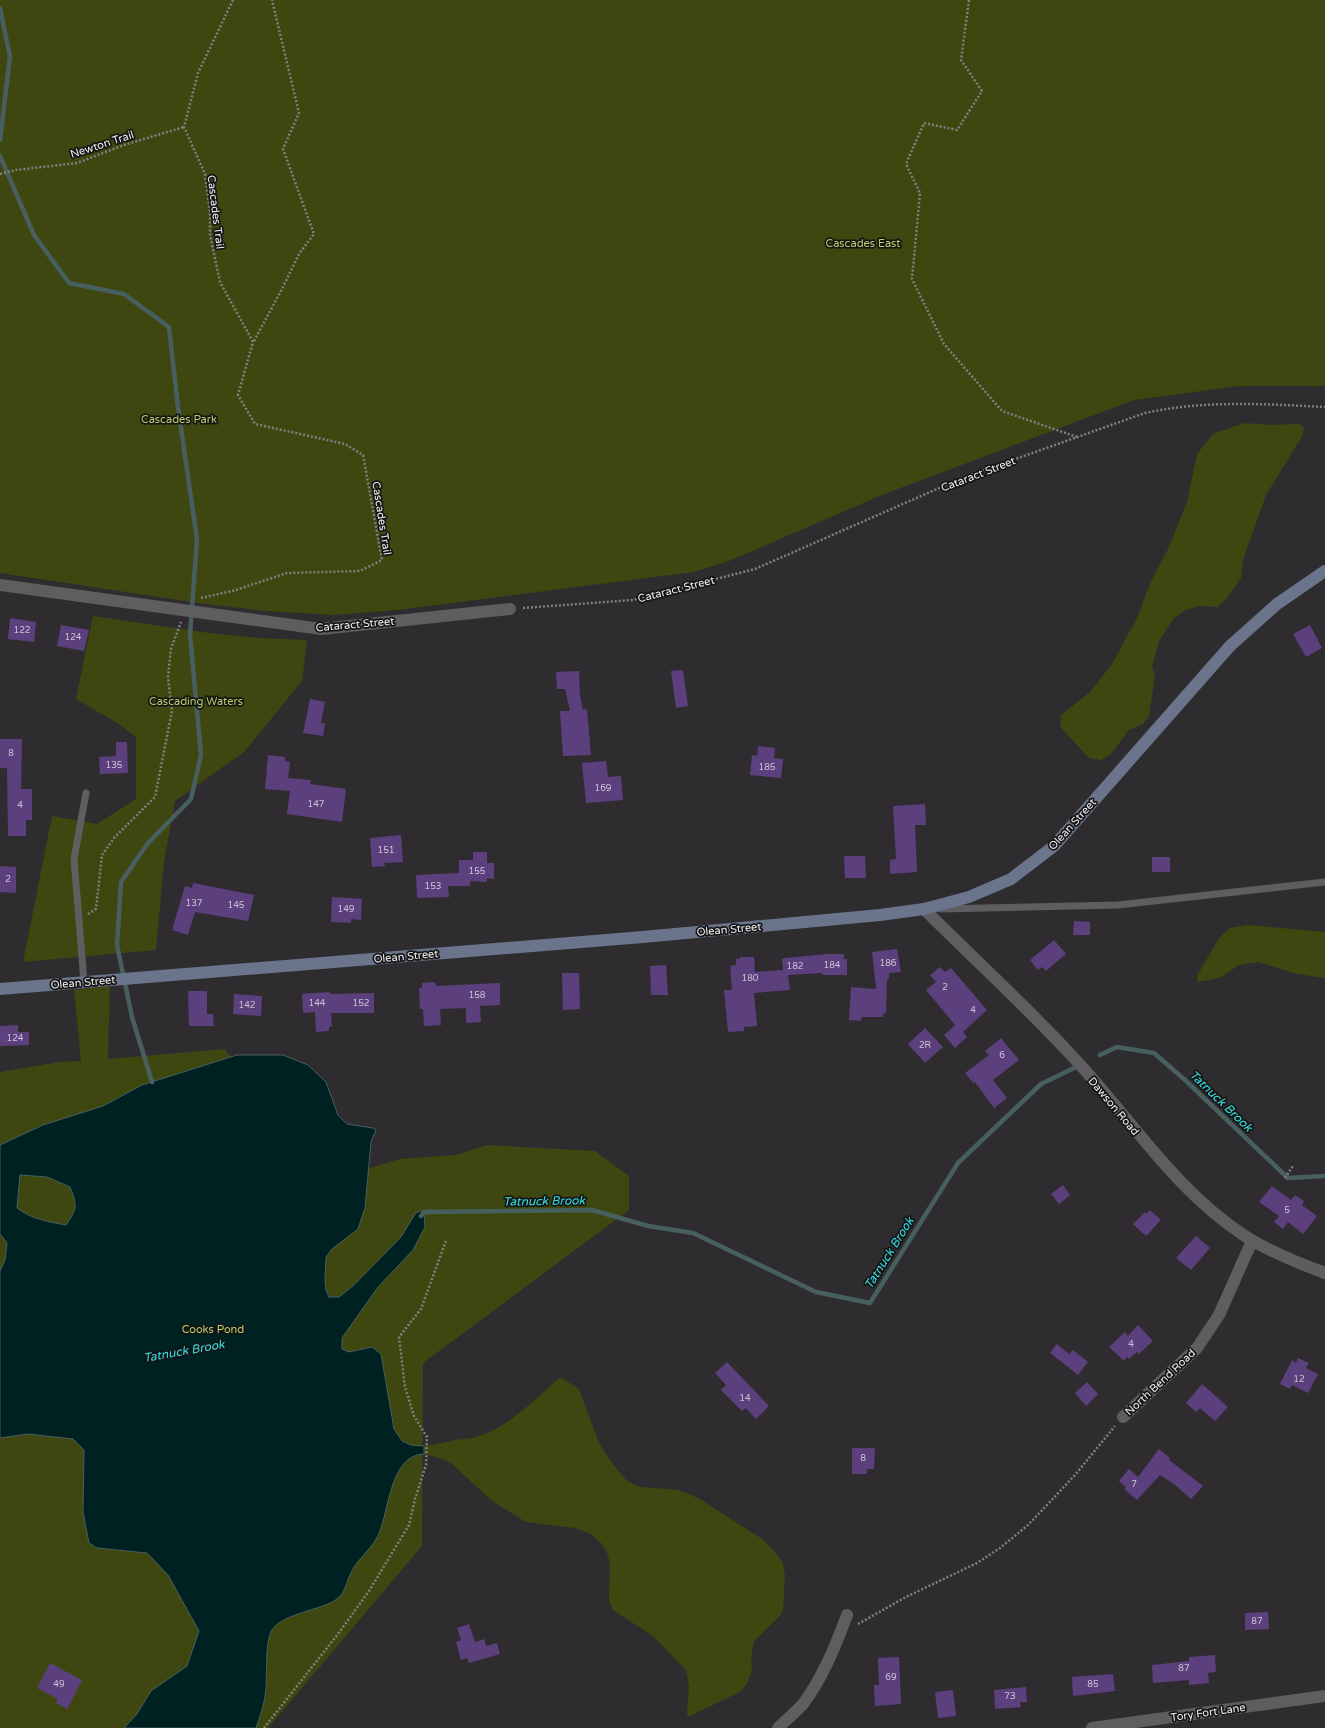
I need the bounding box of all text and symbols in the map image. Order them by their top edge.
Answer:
street label: Newton Trail [69,128,136,161]
street label: Cascades Trail [205,174,226,250]
park label: Cascades East [825,237,901,250]
park label: Cascades Park [141,413,217,426]
street label: Cataract Street [939,454,1017,495]
street label: Cascades Trail [369,480,394,556]
street label: Cataract Street [636,574,716,605]
street label: Cataract Street [315,615,395,634]
house number: 122 [14,625,30,636]
house number: 124 [65,632,82,643]
park label: Cascading Waters [149,695,243,708]
house number: 8 [8,748,14,759]
house number: 135 [106,760,123,771]
house number: 185 [759,762,776,773]
house number: 169 [595,783,612,794]
street label: Olean Street [1046,796,1099,853]
house number: 147 [308,799,325,810]
house number: 4 [17,800,23,811]
house number: 151 [378,845,394,856]
house number: 155 [469,866,486,877]
house number: 2 [5,874,11,885]
house number: 153 [425,881,441,892]
house number: 137 [186,898,203,909]
house number: 145 [228,900,245,911]
house number: 149 [338,904,355,915]
street label: Olean Street [696,920,762,939]
street label: Olean Street [373,947,439,966]
house number: 186 [880,958,897,969]
house number: 184 [824,960,841,971]
house number: 182 [787,961,803,972]
street label: Olean Street [50,973,116,992]
house number: 180 [742,973,759,984]
house number: 2 [942,982,948,993]
house number: 158 [469,990,486,1001]
house number: 144 [309,998,326,1009]
house number: 152 [353,998,369,1009]
house number: 142 [239,1000,255,1011]
house number: 4 [970,1005,976,1016]
house number: 124 [7,1033,24,1044]
house number: 2R [919,1040,931,1051]
house number: 6 [999,1050,1005,1061]
water label: Tatnuck Brook [1187,1068,1256,1136]
street label: Dawson Road [1085,1075,1142,1138]
water label: Tatnuck Brook [503,1193,587,1209]
house number: 5 [1284,1205,1290,1216]
water label: Tatnuck Brook [861,1213,917,1291]
park label: Cooks Pond [182,1323,244,1336]
water label: Tatnuck Brook [142,1337,227,1365]
house number: 4 [1128,1339,1134,1350]
street label: North Bend Road [1123,1346,1198,1418]
house number: 12 [1293,1374,1305,1385]
house number: 14 [739,1393,751,1404]
house number: 8 [860,1453,866,1464]
house number: 7 [1131,1479,1137,1490]
house number: 87 [1251,1616,1263,1627]
house number: 87 [1178,1663,1190,1674]
house number: 69 [885,1672,897,1683]
house number: 49 [53,1679,65,1690]
house number: 85 [1087,1679,1099,1690]
house number: 73 [1004,1691,1016,1702]
street label: Tory Fort Lane [1170,1701,1246,1724]

